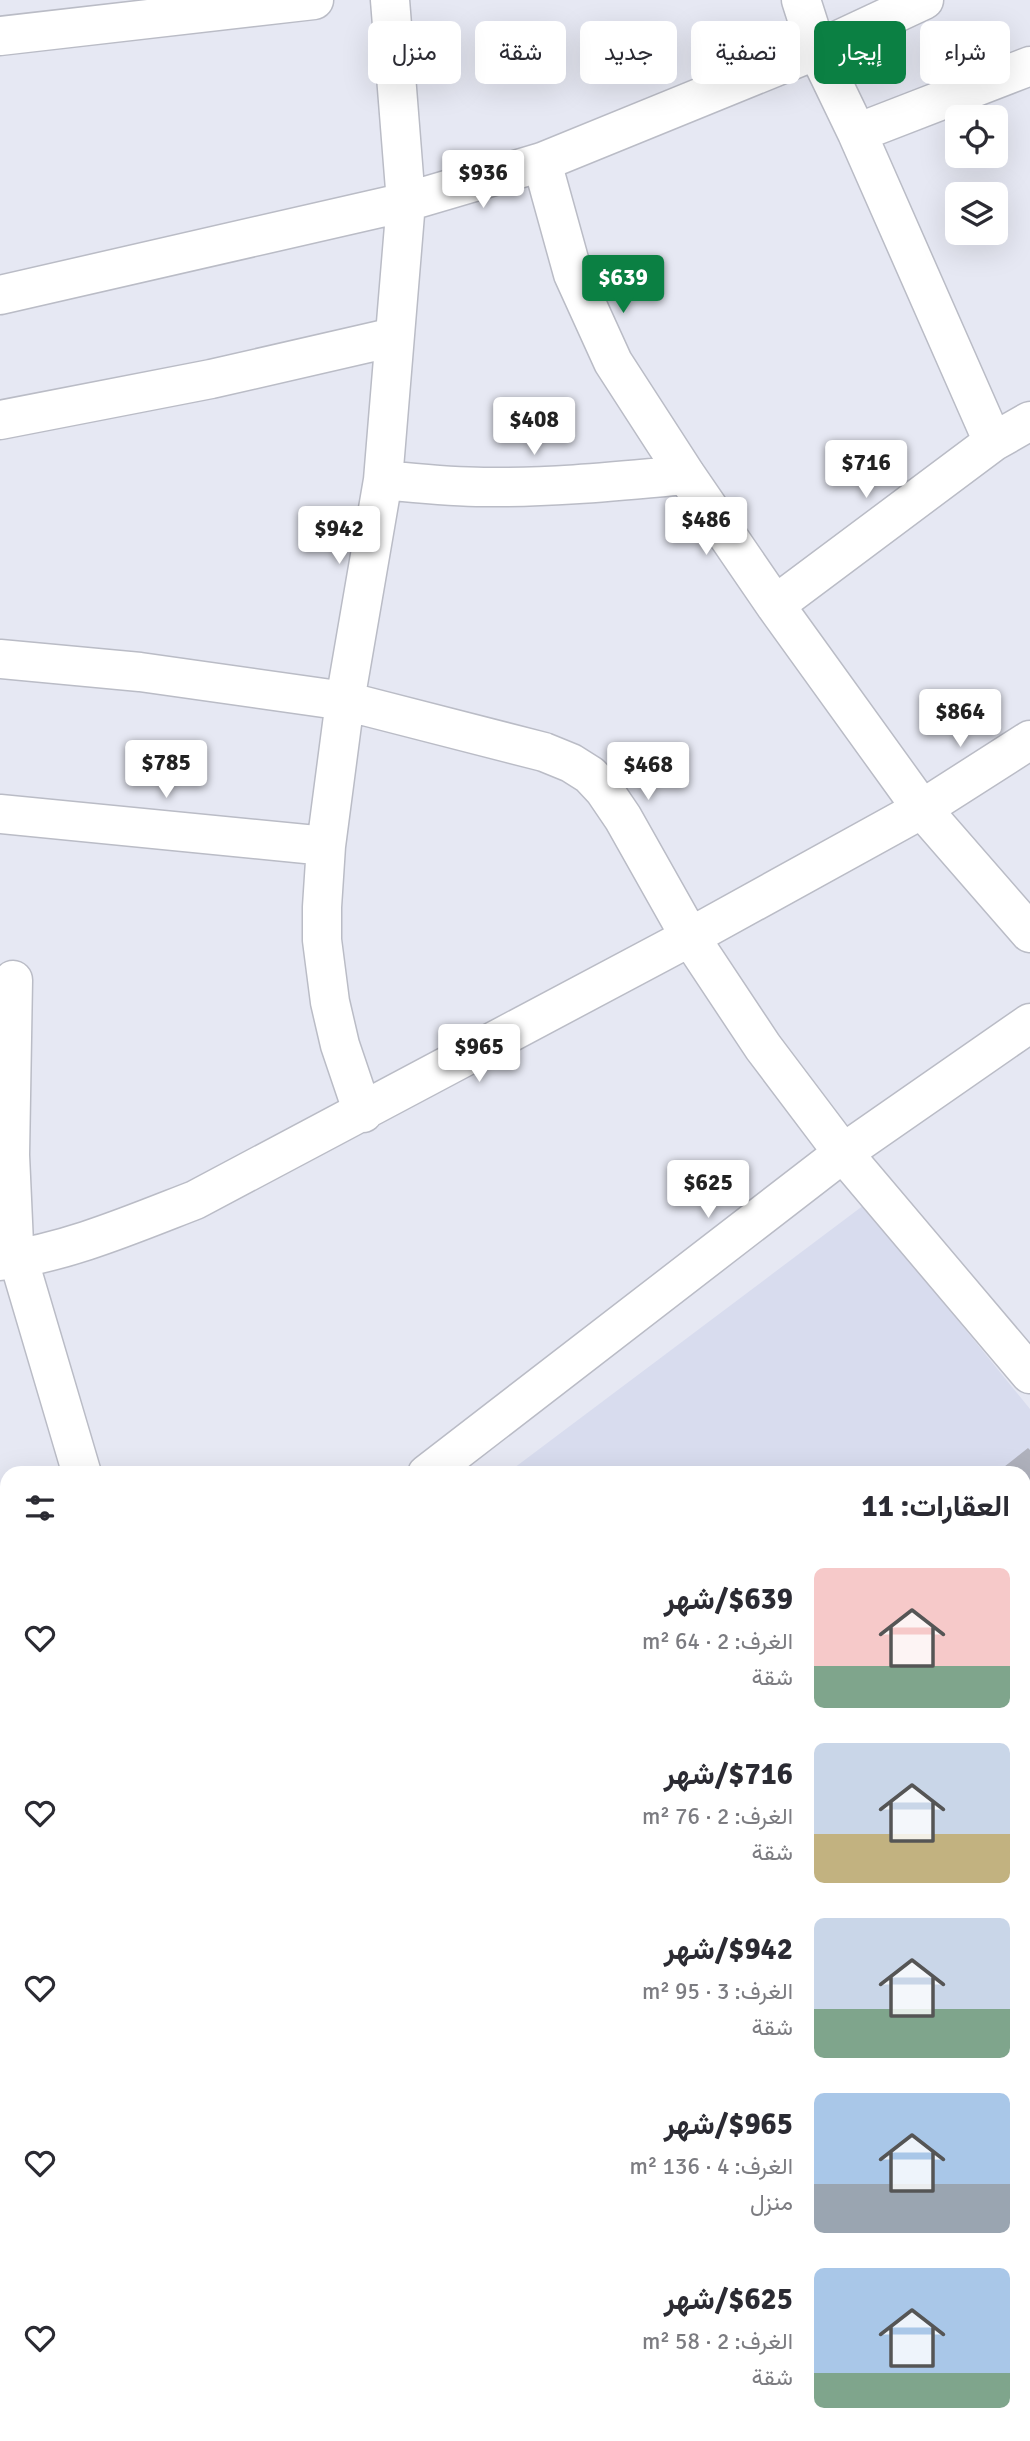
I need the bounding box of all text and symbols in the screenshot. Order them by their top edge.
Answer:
chip: منزل [368,21,461,84]
chip: شقة [475,21,566,84]
chip: جديد [580,21,677,84]
chip: تصفية [691,21,800,84]
chip: إيجار [814,21,906,84]
chip: شراء [920,21,1010,84]
map controls [945,105,1008,245]
button: locate [945,105,1008,168]
pin: $936 [442,150,524,210]
text: $936 [458,158,508,187]
button: layers [945,182,1008,245]
pin: $639 [582,256,664,315]
text: $639 [598,263,648,292]
pin: $408 [493,398,575,457]
text: $408 [509,405,559,434]
pin: $716 [825,440,907,500]
text: $716 [841,448,891,477]
pin: $486 [665,498,747,557]
text: $486 [681,505,731,534]
pin: $942 [298,506,380,566]
text: $942 [314,514,364,543]
pin: $864 [919,690,1001,749]
text: $864 [935,697,985,726]
pin: $785 [125,740,207,800]
pin: $468 [607,742,689,802]
text: $785 [141,748,191,777]
text: $468 [623,750,673,779]
pin: $965 [438,1024,520,1084]
text: $965 [454,1032,504,1061]
pin: $625 [667,1160,749,1220]
text: $625 [683,1168,733,1197]
text: العقارات: 11 [862,1488,1010,1525]
icon: filters [21,1489,59,1527]
text: $639/شهر [664,1581,793,1618]
icon: home [870,1596,954,1680]
icon: heart [21,1619,59,1657]
text: الغرف: 2 · 64 m² [642,1627,793,1656]
text: شقة [751,1663,793,1692]
text: $716/شهر [664,1756,793,1793]
icon: home [870,1771,954,1855]
icon: heart [21,1794,59,1832]
text: الغرف: 2 · 76 m² [642,1802,793,1831]
text: شقة [751,1838,793,1867]
text: $942/شهر [664,1931,793,1968]
icon: home [870,1946,954,2030]
icon: heart [21,1969,59,2007]
text: الغرف: 3 · 95 m² [642,1977,793,2006]
text: شقة [751,2013,793,2042]
text: $965/شهر [664,2106,793,2143]
icon: home [870,2121,954,2205]
icon: heart [21,2144,59,2182]
text: الغرف: 4 · 136 m² [630,2152,793,2181]
text: منزل [750,2188,793,2217]
text: $625/شهر [664,2281,793,2318]
icon: home [870,2296,954,2380]
icon: heart [21,2319,59,2357]
text: الغرف: 2 · 58 m² [642,2327,793,2356]
text: شقة [751,2363,793,2392]

